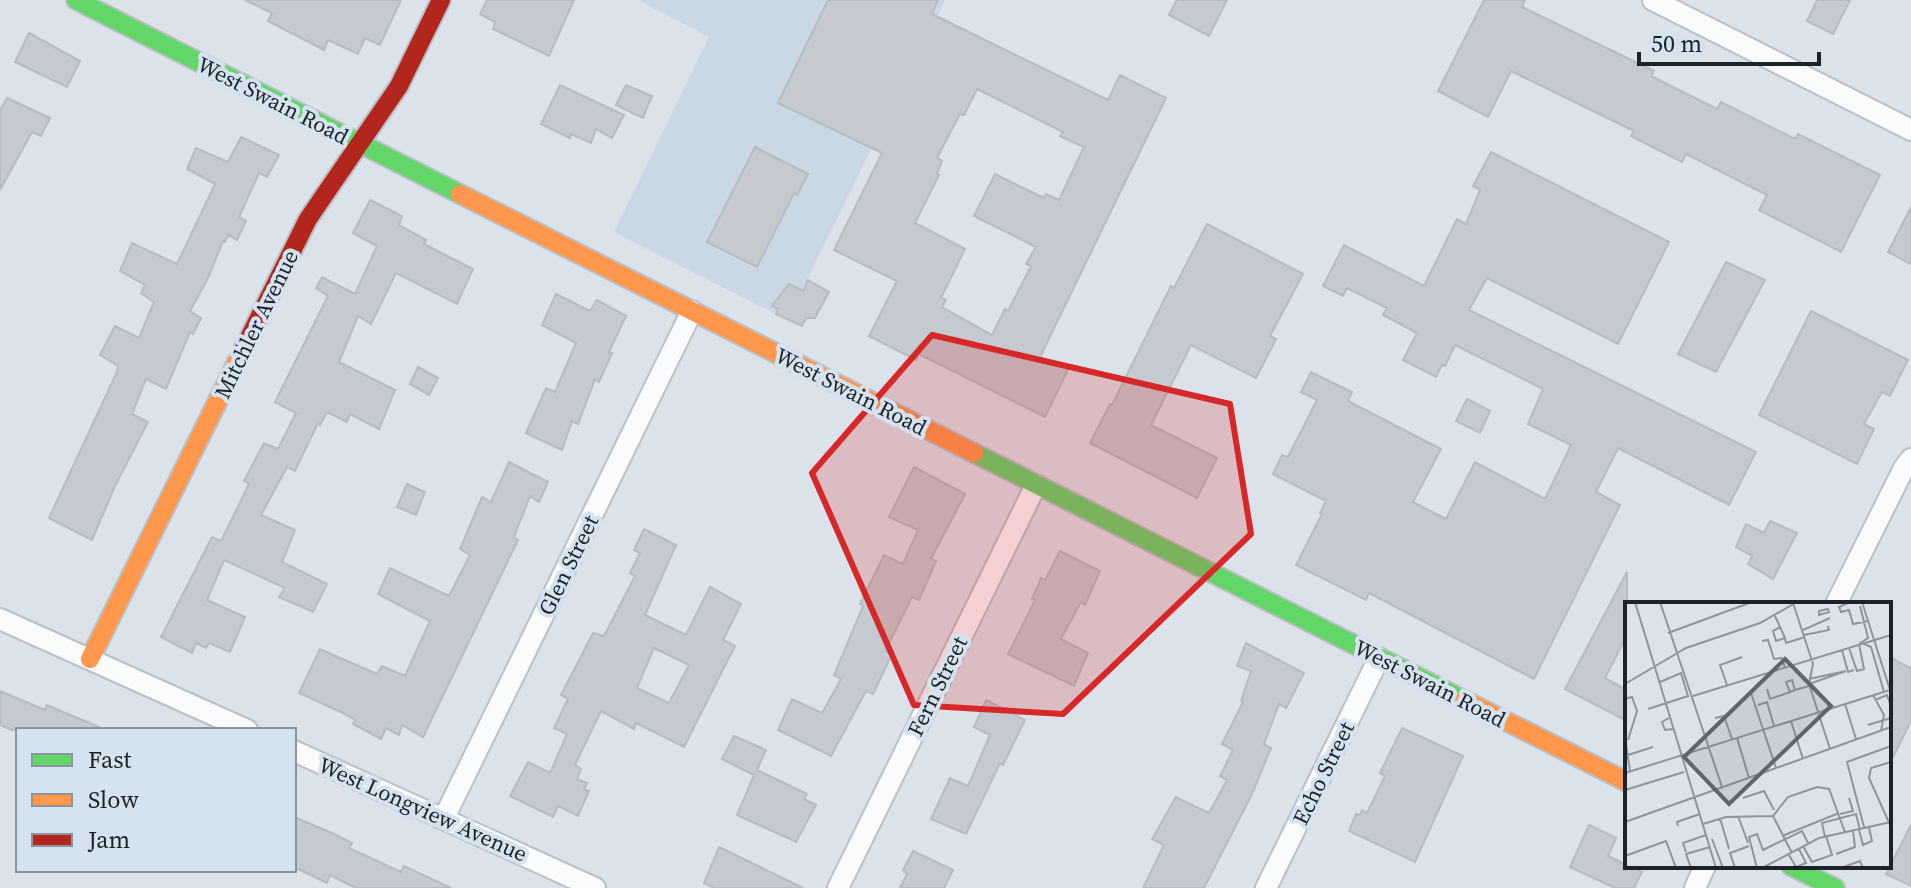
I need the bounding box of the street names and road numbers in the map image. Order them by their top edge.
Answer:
street label: West Swain Road [192,49,354,151]
street label: Mitchler Avenue [207,245,305,403]
street label: West Swain Road [770,340,932,442]
street label: Glen Street [531,509,606,620]
street label: Fern Street [900,630,974,741]
street label: West Swain Road [1349,632,1511,734]
street label: Echo Street [1285,716,1361,829]
street label: West Longview Avenue [314,749,532,869]

